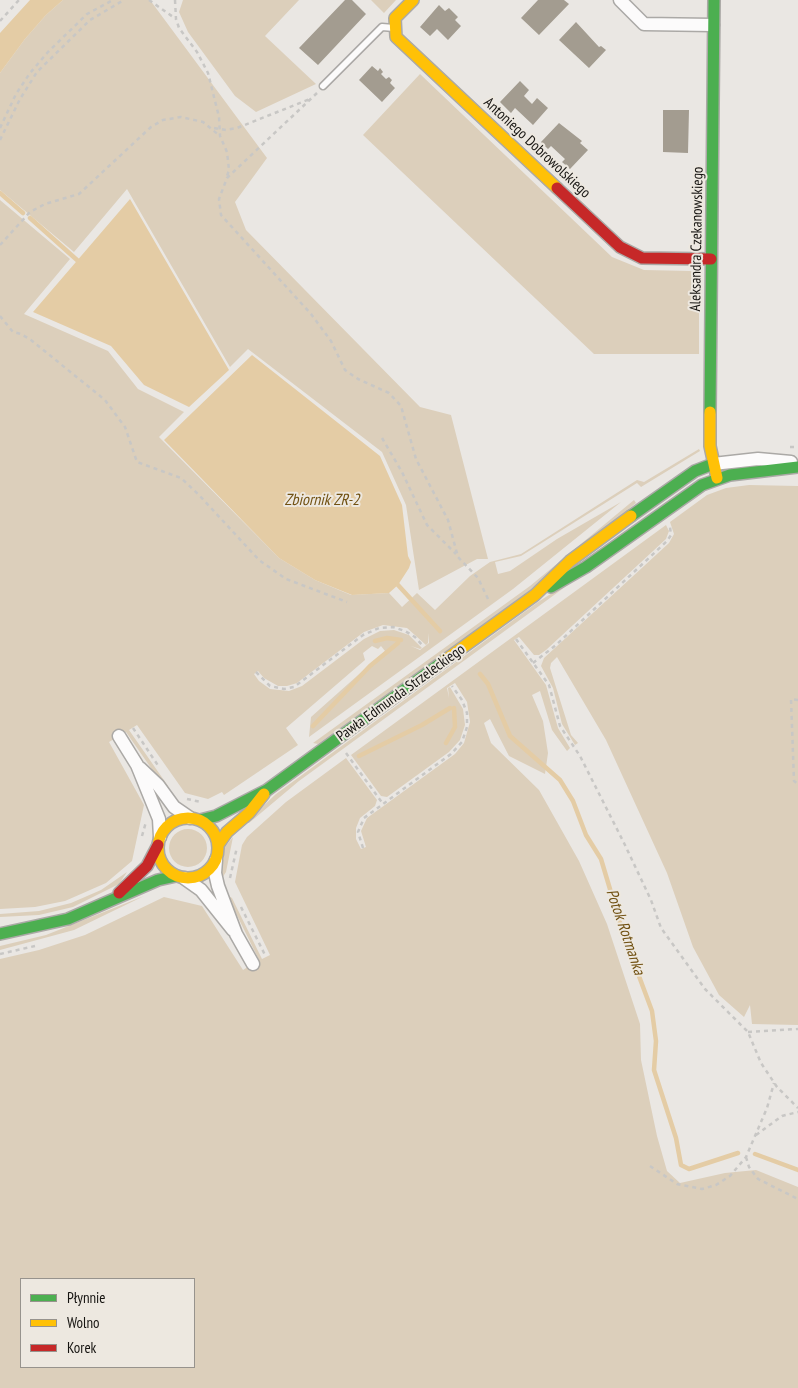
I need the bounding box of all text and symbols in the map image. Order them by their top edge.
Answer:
street label: Antoniego Dobrowolskiego [480,94,594,202]
street label: Aleksandra Czekanowskiego [687,166,707,312]
water label: Zbiornik ZR-2 [285,490,359,510]
street label: Pawła Edmunda Strzeleckiego [333,640,469,746]
water label: Potok Rotmanka [601,887,649,977]
legend [20,1278,195,1368]
text: Płynnie [67,1288,106,1307]
text: Wolno [67,1313,100,1332]
text: Korek [67,1338,96,1357]

